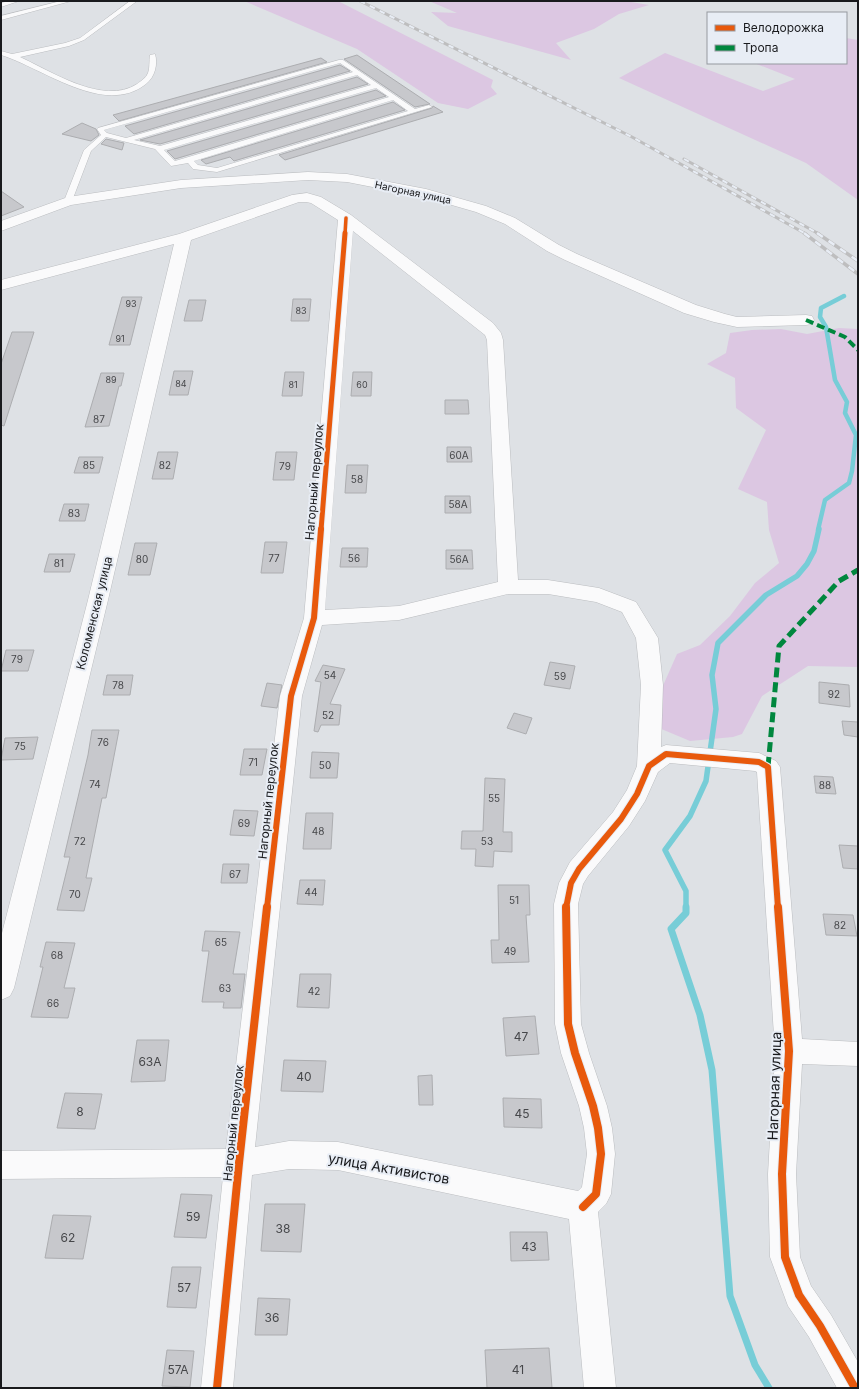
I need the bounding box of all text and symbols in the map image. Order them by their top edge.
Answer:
legend [707,12,847,64]
text: Велодорожка [743,20,824,35]
text: Тропа [743,40,778,55]
street label: Нагорная улица [374,178,452,206]
house number: 93 [125,298,137,309]
house number: 83 [295,305,307,316]
house number: 91 [115,333,125,344]
house number: 89 [105,374,117,385]
house number: 84 [175,378,187,389]
house number: 81 [288,379,298,390]
house number: 60 [356,379,368,390]
house number: 87 [93,413,105,425]
street label: Нагорный переулок [301,423,327,541]
house number: 60А [449,449,469,461]
house number: 85 [83,459,95,471]
house number: 82 [159,459,171,471]
house number: 79 [279,460,291,472]
house number: 58 [351,473,363,485]
house number: 58А [448,498,468,510]
house number: 83 [68,507,80,519]
house number: 77 [268,552,280,564]
house number: 56 [348,552,360,564]
house number: 80 [136,553,148,565]
house number: 56А [449,553,469,565]
street label: Коломенская улица [73,555,115,671]
house number: 81 [54,557,64,569]
house number: 79 [11,653,23,665]
house number: 54 [324,669,336,681]
house number: 59 [554,670,566,682]
house number: 78 [112,679,124,691]
house number: 92 [828,688,840,700]
house number: 52 [322,709,334,721]
house number: 76 [97,736,109,748]
house number: 75 [14,740,26,752]
street label: Нагорный переулок [254,742,282,860]
house number: 71 [248,756,258,768]
house number: 50 [319,759,331,771]
house number: 74 [89,778,101,790]
house number: 88 [819,779,831,791]
house number: 55 [488,792,500,804]
house number: 69 [238,817,250,829]
house number: 48 [312,825,324,837]
house number: 72 [74,835,86,847]
house number: 53 [481,835,493,847]
house number: 67 [229,868,241,880]
house number: 44 [305,886,317,898]
house number: 70 [69,888,81,900]
house number: 51 [509,894,519,906]
house number: 82 [834,919,846,931]
house number: 65 [215,936,227,948]
house number: 49 [504,945,516,957]
house number: 68 [51,949,63,961]
house number: 63 [219,982,231,994]
house number: 42 [308,985,320,997]
house number: 66 [47,997,59,1009]
house number: 47 [514,1029,528,1044]
street label: Нагорная улица [764,1031,784,1141]
house number: 63А [138,1054,162,1069]
street label: Нагорный переулок [219,1064,247,1182]
house number: 40 [296,1069,312,1084]
house number: 8 [76,1104,84,1119]
house number: 45 [514,1106,530,1121]
street label: улица Активистов [327,1149,451,1187]
house number: 59 [186,1209,200,1224]
house number: 38 [276,1221,290,1236]
house number: 62 [61,1230,75,1245]
house number: 43 [521,1239,537,1254]
house number: 57 [177,1280,191,1295]
house number: 36 [265,1310,279,1325]
house number: 57А [167,1362,189,1377]
house number: 41 [512,1362,524,1377]

